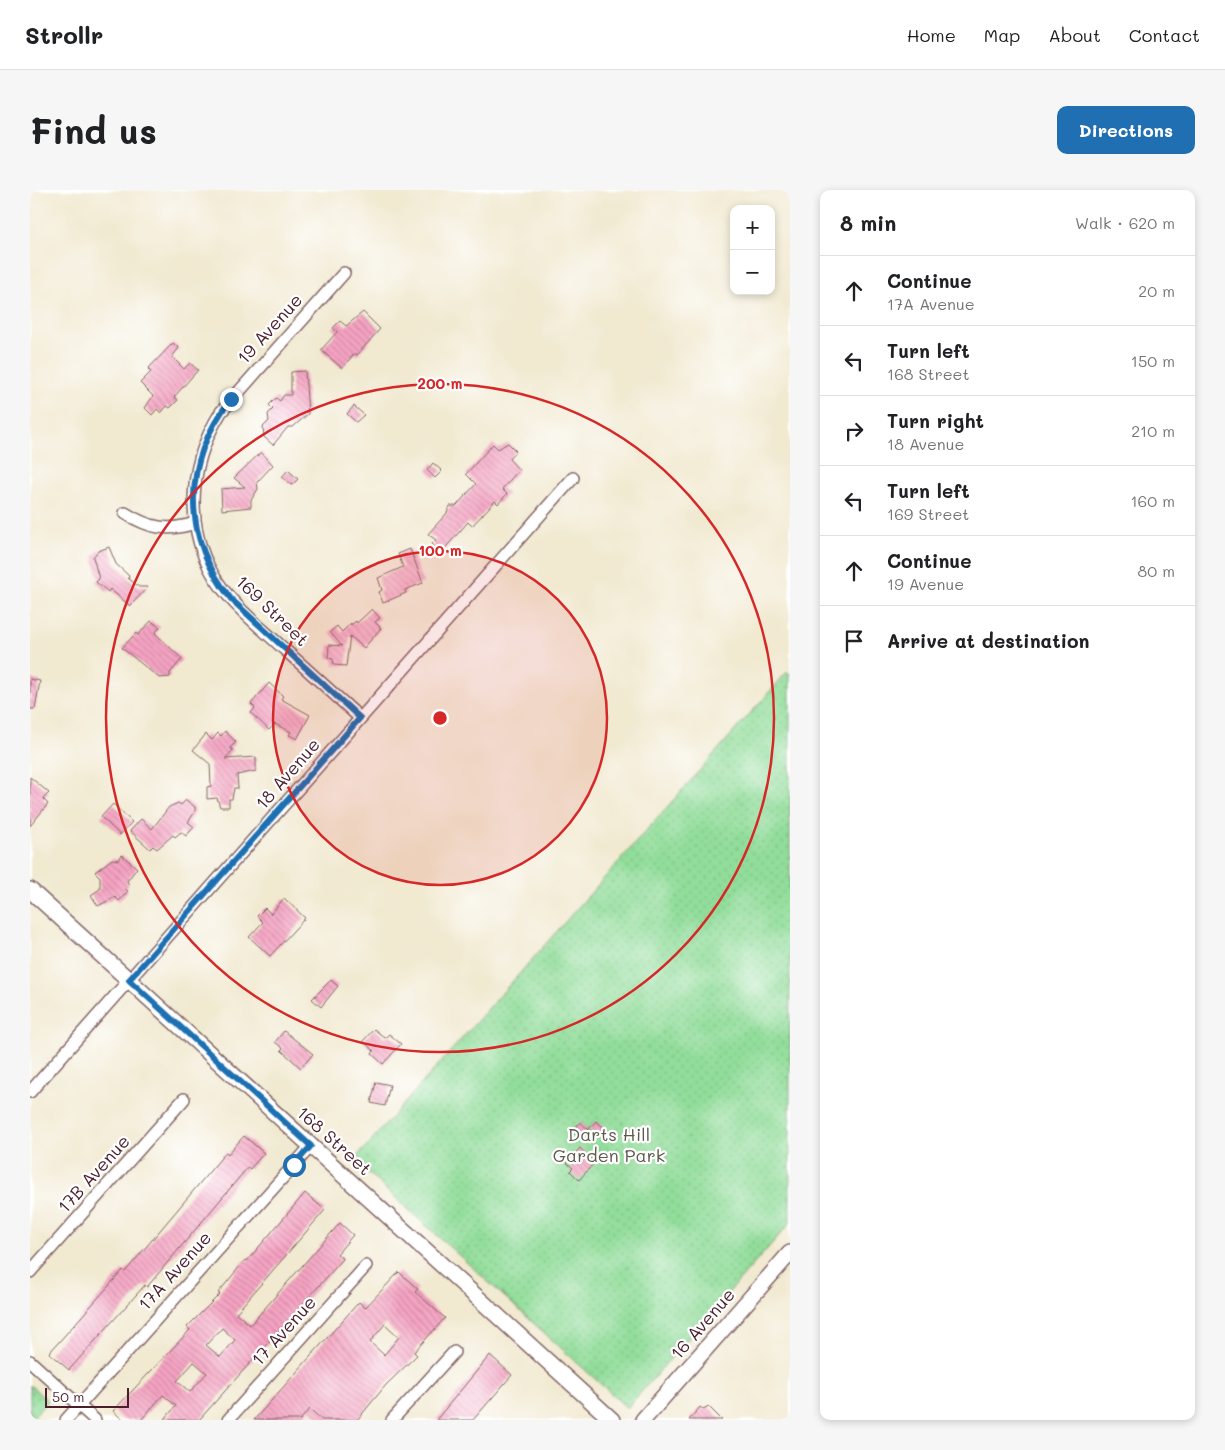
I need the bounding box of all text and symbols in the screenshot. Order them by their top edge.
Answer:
text: Strollr [25,19,103,50]
text: Home [907,23,956,47]
text: Map [984,23,1020,47]
text: About [1048,23,1101,47]
text: Contact [1129,23,1200,47]
button: Directions [1057,106,1195,154]
text: Find us [30,107,157,153]
map controls [730,205,775,295]
button: + [730,205,775,250]
text: 8 min [840,209,896,236]
text: Walk · 620 m [1075,212,1175,233]
button: − [730,250,775,295]
text: Continue [887,268,972,293]
icon: ahead [840,277,868,305]
text: 20 m [1138,280,1175,301]
street label: 19 Avenue [231,288,307,369]
text: 17A Avenue [887,293,975,314]
text: Turn left [887,338,970,363]
icon: left [840,347,868,375]
text: 150 m [1131,350,1175,371]
text: 168 Street [887,363,970,384]
text: 200 m [418,373,463,393]
route end [220,388,243,411]
text: Turn right [887,408,984,433]
icon: right [840,417,868,445]
text: 210 m [1131,420,1175,441]
text: 18 Avenue [887,433,964,454]
text: Turn left [887,478,970,503]
icon: left [840,487,868,515]
text: 160 m [1130,490,1175,511]
text: 169 Street [887,503,969,524]
text: 100 m [418,540,462,560]
text: Continue [887,548,972,573]
icon: ahead [840,557,868,585]
text: 80 m [1138,560,1175,581]
street label: 169 Street [231,569,314,651]
text: 19 Avenue [887,573,964,594]
icon: arrive [840,627,868,655]
text: Arrive at destination [887,628,1090,653]
centre of rings [431,709,449,727]
street label: 18 Avenue [250,733,325,814]
street label: 168 Street [292,1100,377,1180]
park label: Darts Hill Garden Park [553,1122,665,1167]
street label: 17B Avenue [52,1129,135,1218]
route start [283,1154,306,1177]
street label: 17A Avenue [132,1226,216,1315]
street label: 16 Avenue [665,1283,740,1364]
street label: 17 Avenue [246,1290,321,1370]
scale bar [45,1385,129,1408]
text: 50 m [52,1387,84,1406]

